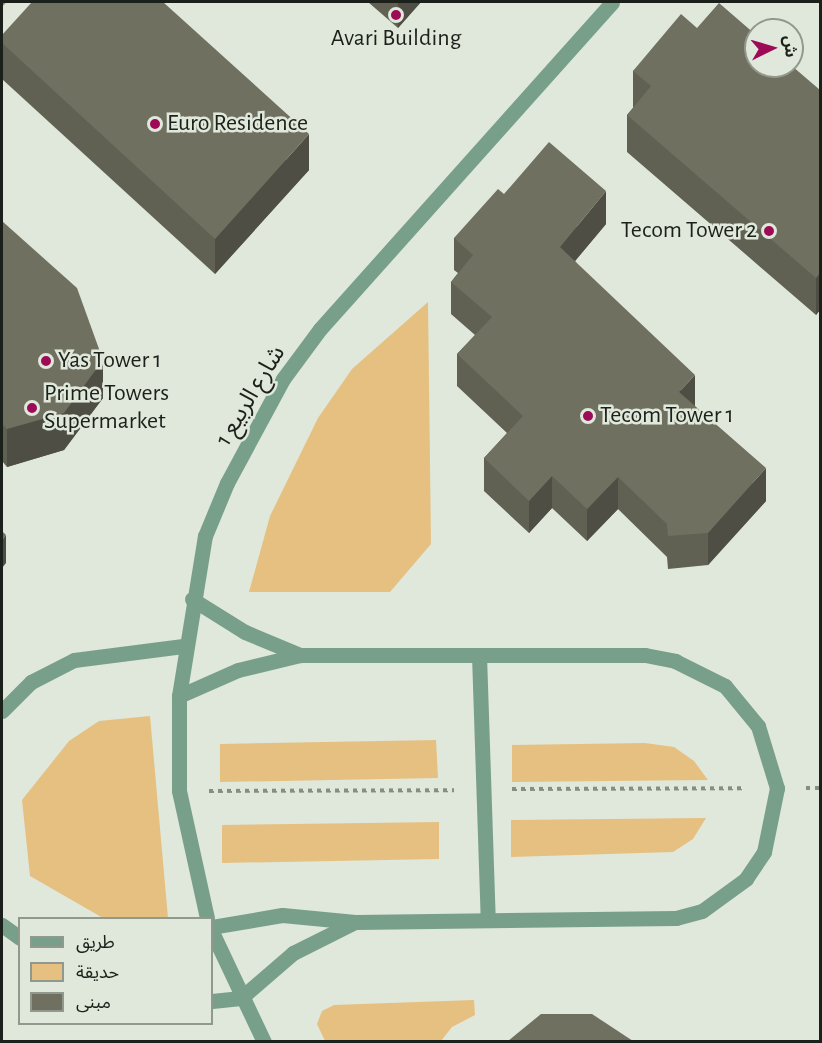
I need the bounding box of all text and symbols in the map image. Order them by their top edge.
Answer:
marker: Avari Building [389,8,403,22]
north arrow [744,18,804,78]
place label: Avari Building [331,25,461,53]
text: ش [781,35,799,58]
place label: Euro Residence [167,110,308,138]
marker: Euro Residence [148,117,162,131]
place label: Tecom Tower 2 [621,217,757,245]
marker: Tecom Tower 2 [762,224,776,238]
street label: شارع الربيع 1 [210,341,292,451]
place label: Yas Tower 1 [58,347,162,375]
marker: Yas Tower 1 [39,354,53,368]
place label: Prime Towers Supermarket [44,380,169,436]
marker: Prime Towers Supermarket [25,401,39,415]
place label: Tecom Tower 1 [600,402,734,430]
marker: Tecom Tower 1 [581,409,595,423]
legend [18,917,213,1025]
text: طريق [76,934,115,952]
text: حديقة [76,964,119,982]
text: مبنى [76,994,111,1012]

